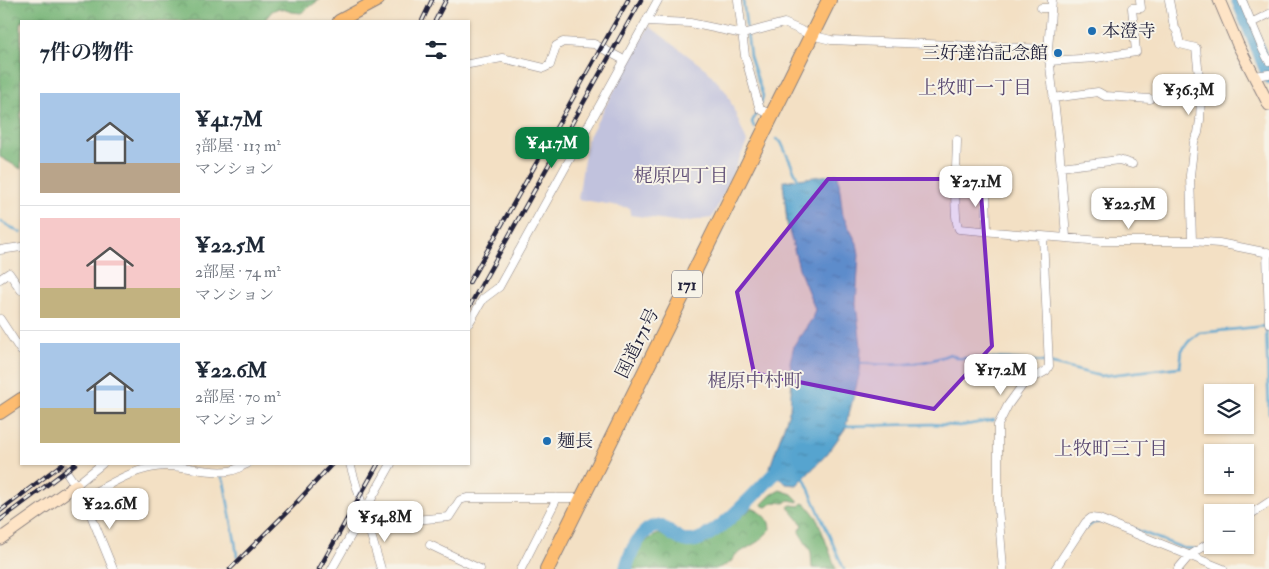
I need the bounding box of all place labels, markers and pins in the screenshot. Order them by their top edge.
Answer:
place label: 本澄寺 [1102,20,1156,43]
marker: 本澄寺 [1086,25,1098,37]
place label: 三好達治記念館 [922,42,1048,65]
marker: 三好達治記念館 [1052,47,1064,59]
pin: ¥36.3M [1148,74,1230,116]
pin: ¥41.7M [511,126,593,169]
pin: ¥27.1M [935,166,1017,208]
pin: ¥22.5M [1088,188,1170,230]
pin: ¥17.2M [960,354,1042,396]
place label: 麺長 [557,430,593,453]
marker: 麺長 [541,435,553,447]
pin: ¥22.6M [69,488,151,530]
pin: ¥54.8M [344,500,426,543]

